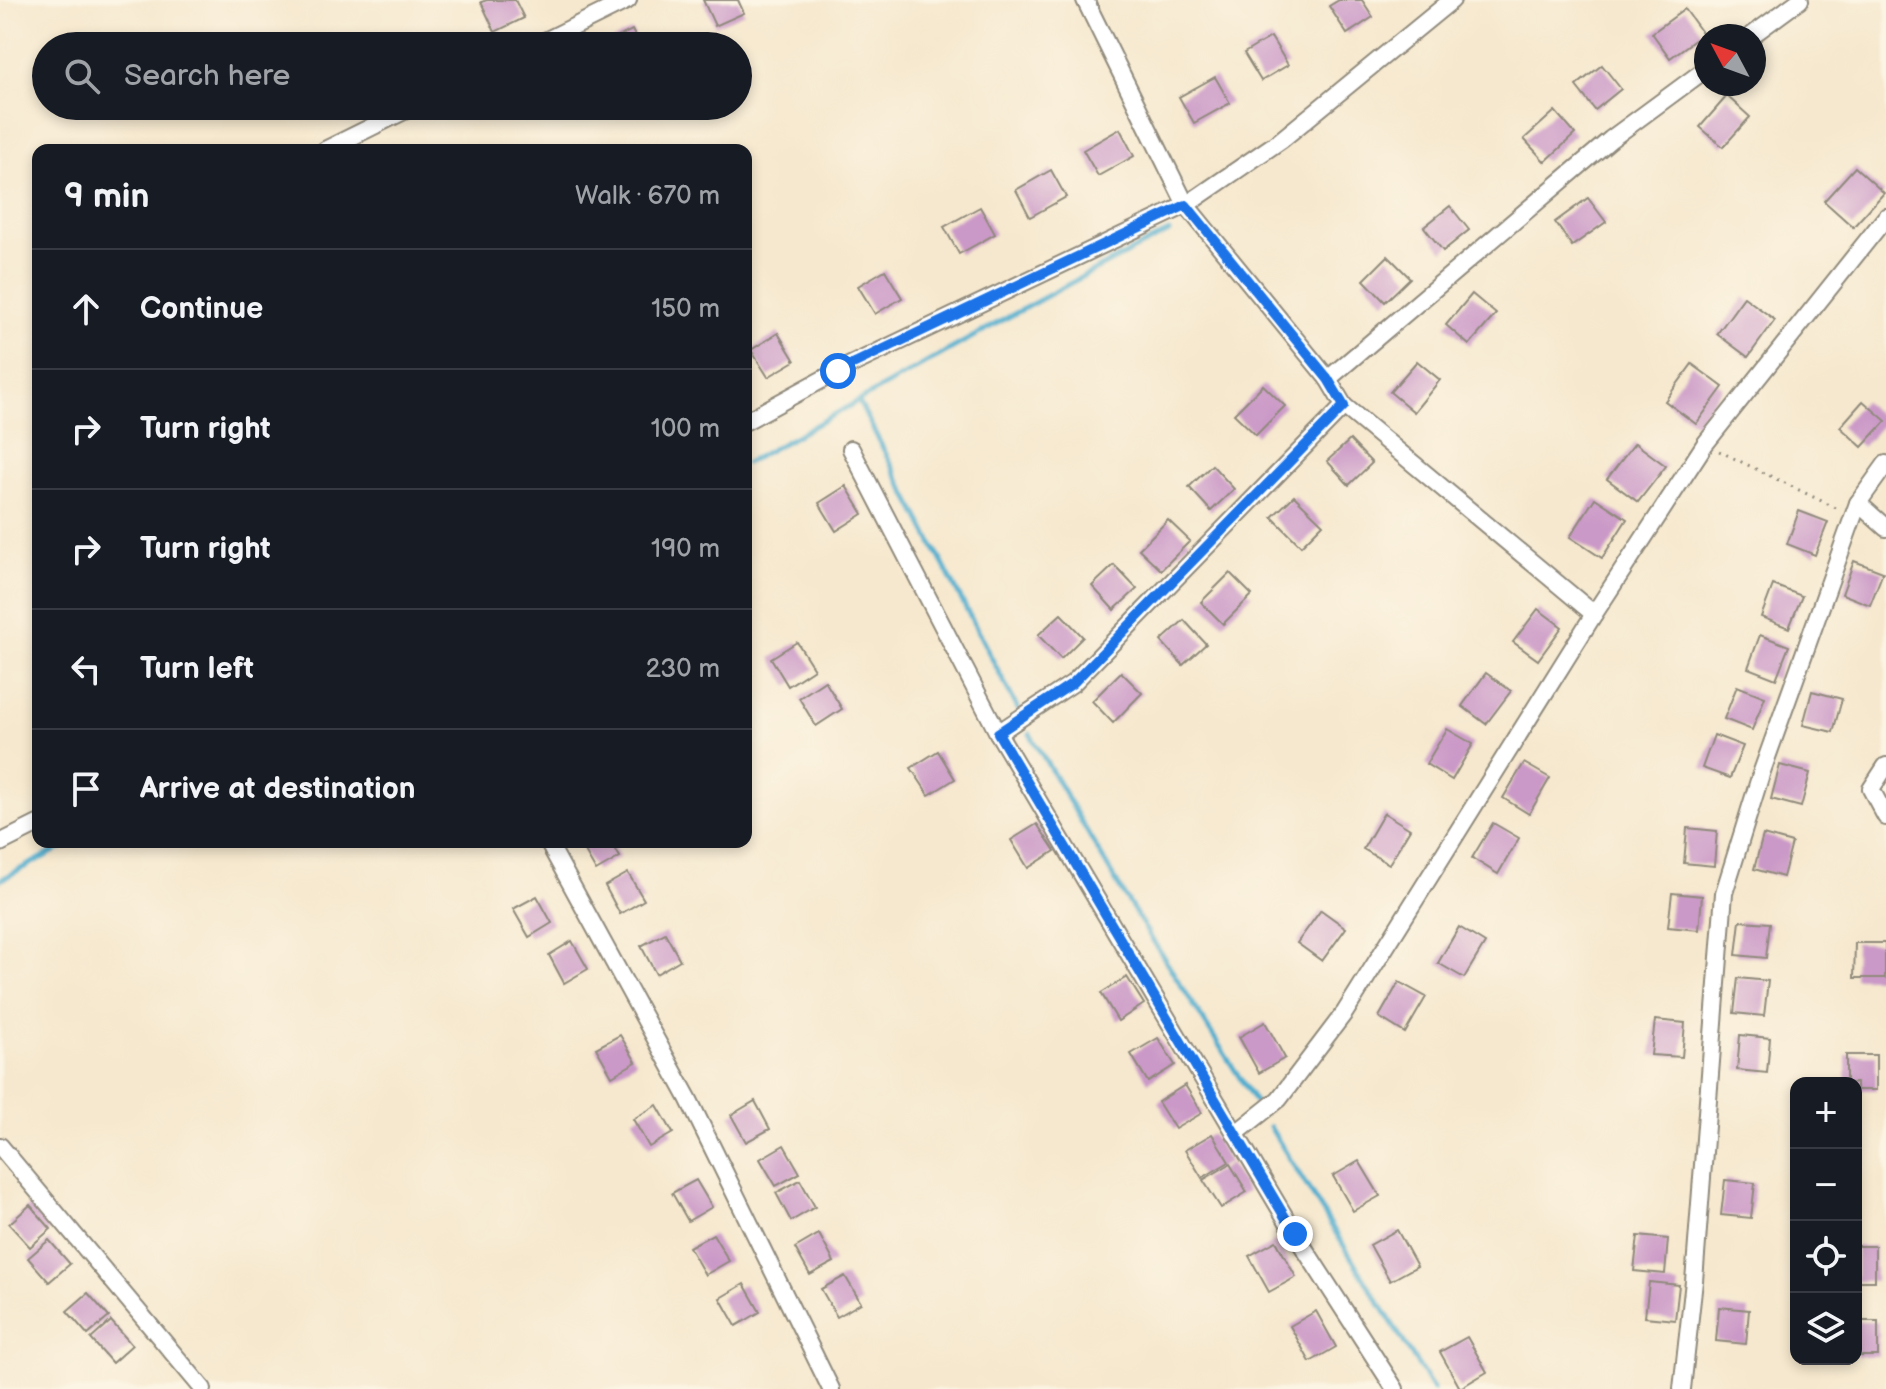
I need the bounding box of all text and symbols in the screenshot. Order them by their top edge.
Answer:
north arrow [1694,24,1766,96]
search box [32,32,752,120]
icon: search [60,54,104,98]
text: Search here [124,58,290,94]
text: 9 min [64,176,149,217]
text: Walk · 670 m [575,181,720,212]
icon: ahead [64,287,108,331]
text: Continue [140,291,263,327]
text: 150 m [651,294,720,325]
route start [820,353,856,389]
icon: right [64,407,108,451]
text: Turn right [140,411,271,447]
text: 100 m [651,414,720,445]
icon: right [64,527,108,571]
text: Turn right [140,531,271,567]
text: 190 m [651,534,720,565]
icon: left [64,647,108,691]
text: Turn left [140,651,254,687]
text: 230 m [645,654,720,685]
icon: arrive [64,767,108,811]
text: Arrive at destination [140,771,416,807]
map controls [1790,1077,1862,1365]
button: + [1790,1077,1862,1149]
button: − [1790,1149,1862,1221]
route end [1277,1216,1313,1252]
button: locate [1790,1221,1862,1293]
button: layers [1790,1293,1862,1365]

